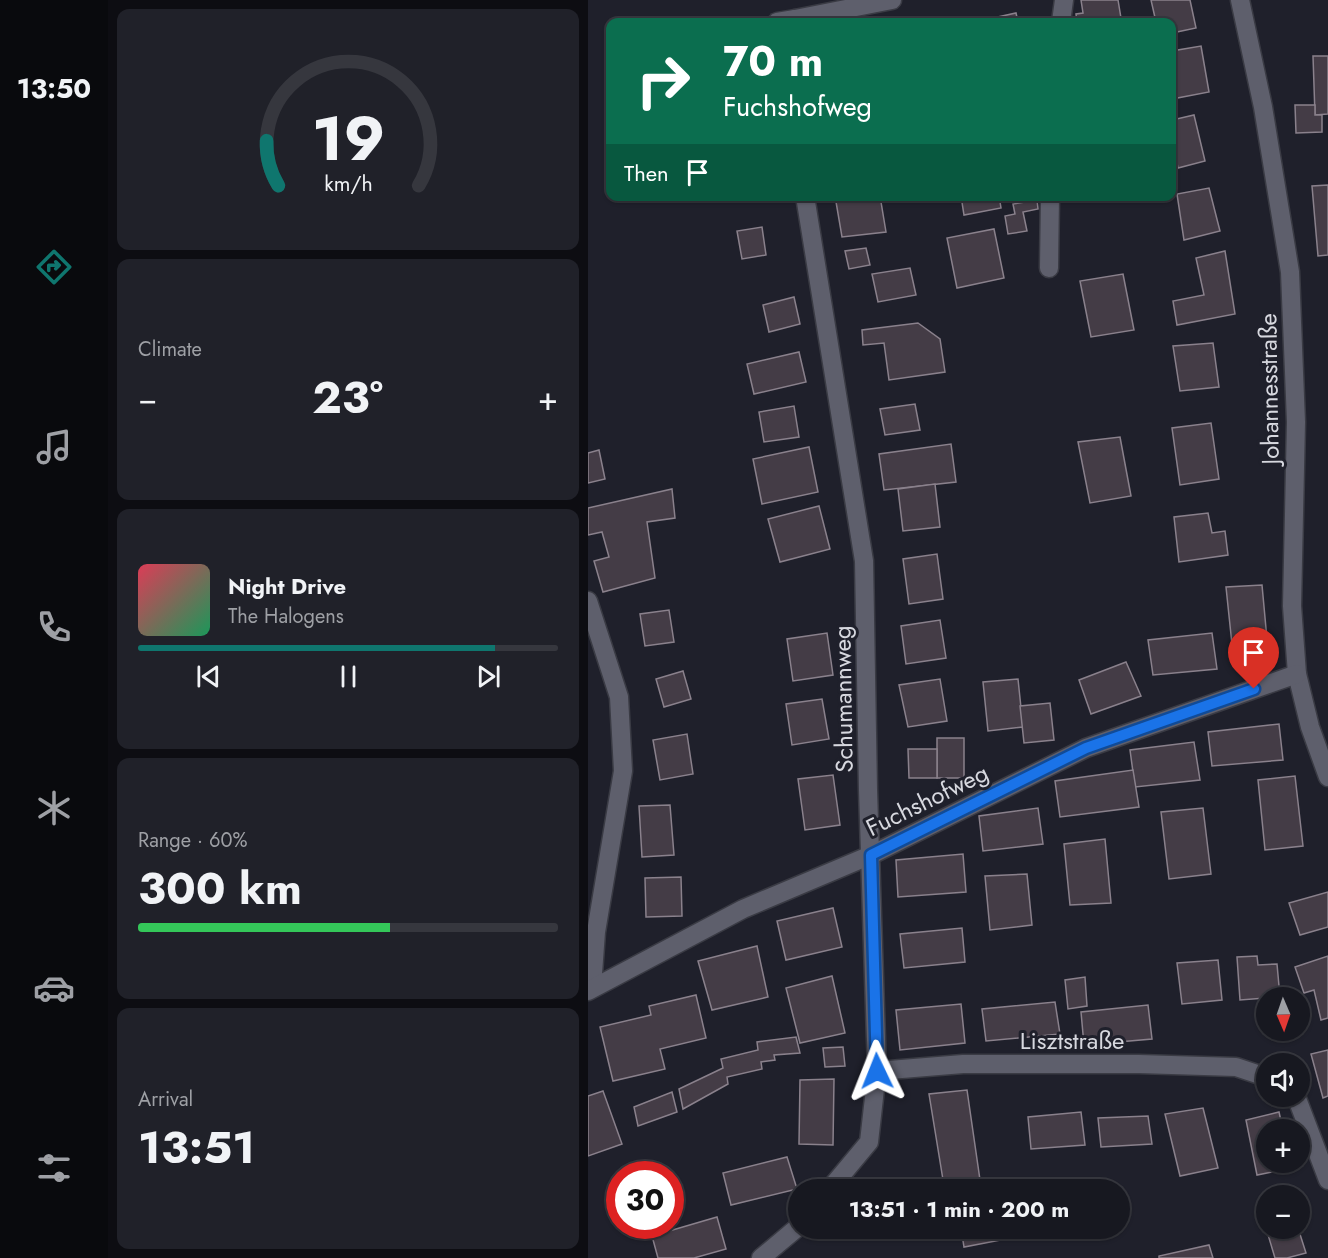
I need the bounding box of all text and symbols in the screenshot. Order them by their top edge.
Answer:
text: 70 m [723,31,823,92]
icon: right [624,42,702,120]
text: 13:50 [17,69,91,108]
text: Fuchshofweg [723,87,872,126]
text: 19 [311,94,385,184]
icon: arrive [681,156,714,189]
text: Then [624,157,669,189]
text: km/h [324,169,372,200]
icon: directions [33,246,75,288]
street label: Johannesstraße [1250,313,1288,468]
text: Climate [138,335,202,364]
text: 23° [312,365,383,430]
text: − [138,375,157,422]
text: + [538,375,558,422]
icon: music [33,426,75,468]
text: Night Drive [228,570,346,602]
text: The Halogens [228,602,344,631]
icon: phone [33,606,75,648]
street label: Schumannweg [824,625,862,773]
pin [1228,627,1279,689]
icon: arrive [1237,636,1270,669]
icon: previous [192,660,225,693]
icon: pause [332,660,365,693]
icon: next [472,660,505,693]
street label: Fuchshofweg [860,755,994,845]
icon: climate [33,787,75,829]
text: Range · 60% [138,826,248,855]
text: 300 km [138,856,302,921]
icon: car [33,967,75,1009]
north arrow [1256,987,1310,1041]
map controls [1256,987,1310,1239]
street label: Lisztstraße [1020,1023,1124,1058]
position arrow [845,1039,909,1103]
button: sound [1256,1053,1310,1107]
text: Arrival [138,1085,193,1114]
text: 13:51 [138,1115,255,1180]
button: + [1256,1119,1310,1173]
icon: filters [33,1147,75,1189]
speed limit sign: 30 [606,1161,684,1239]
button: − [1256,1185,1310,1239]
text: 13:51 · 1 min · 200 m [849,1193,1069,1225]

